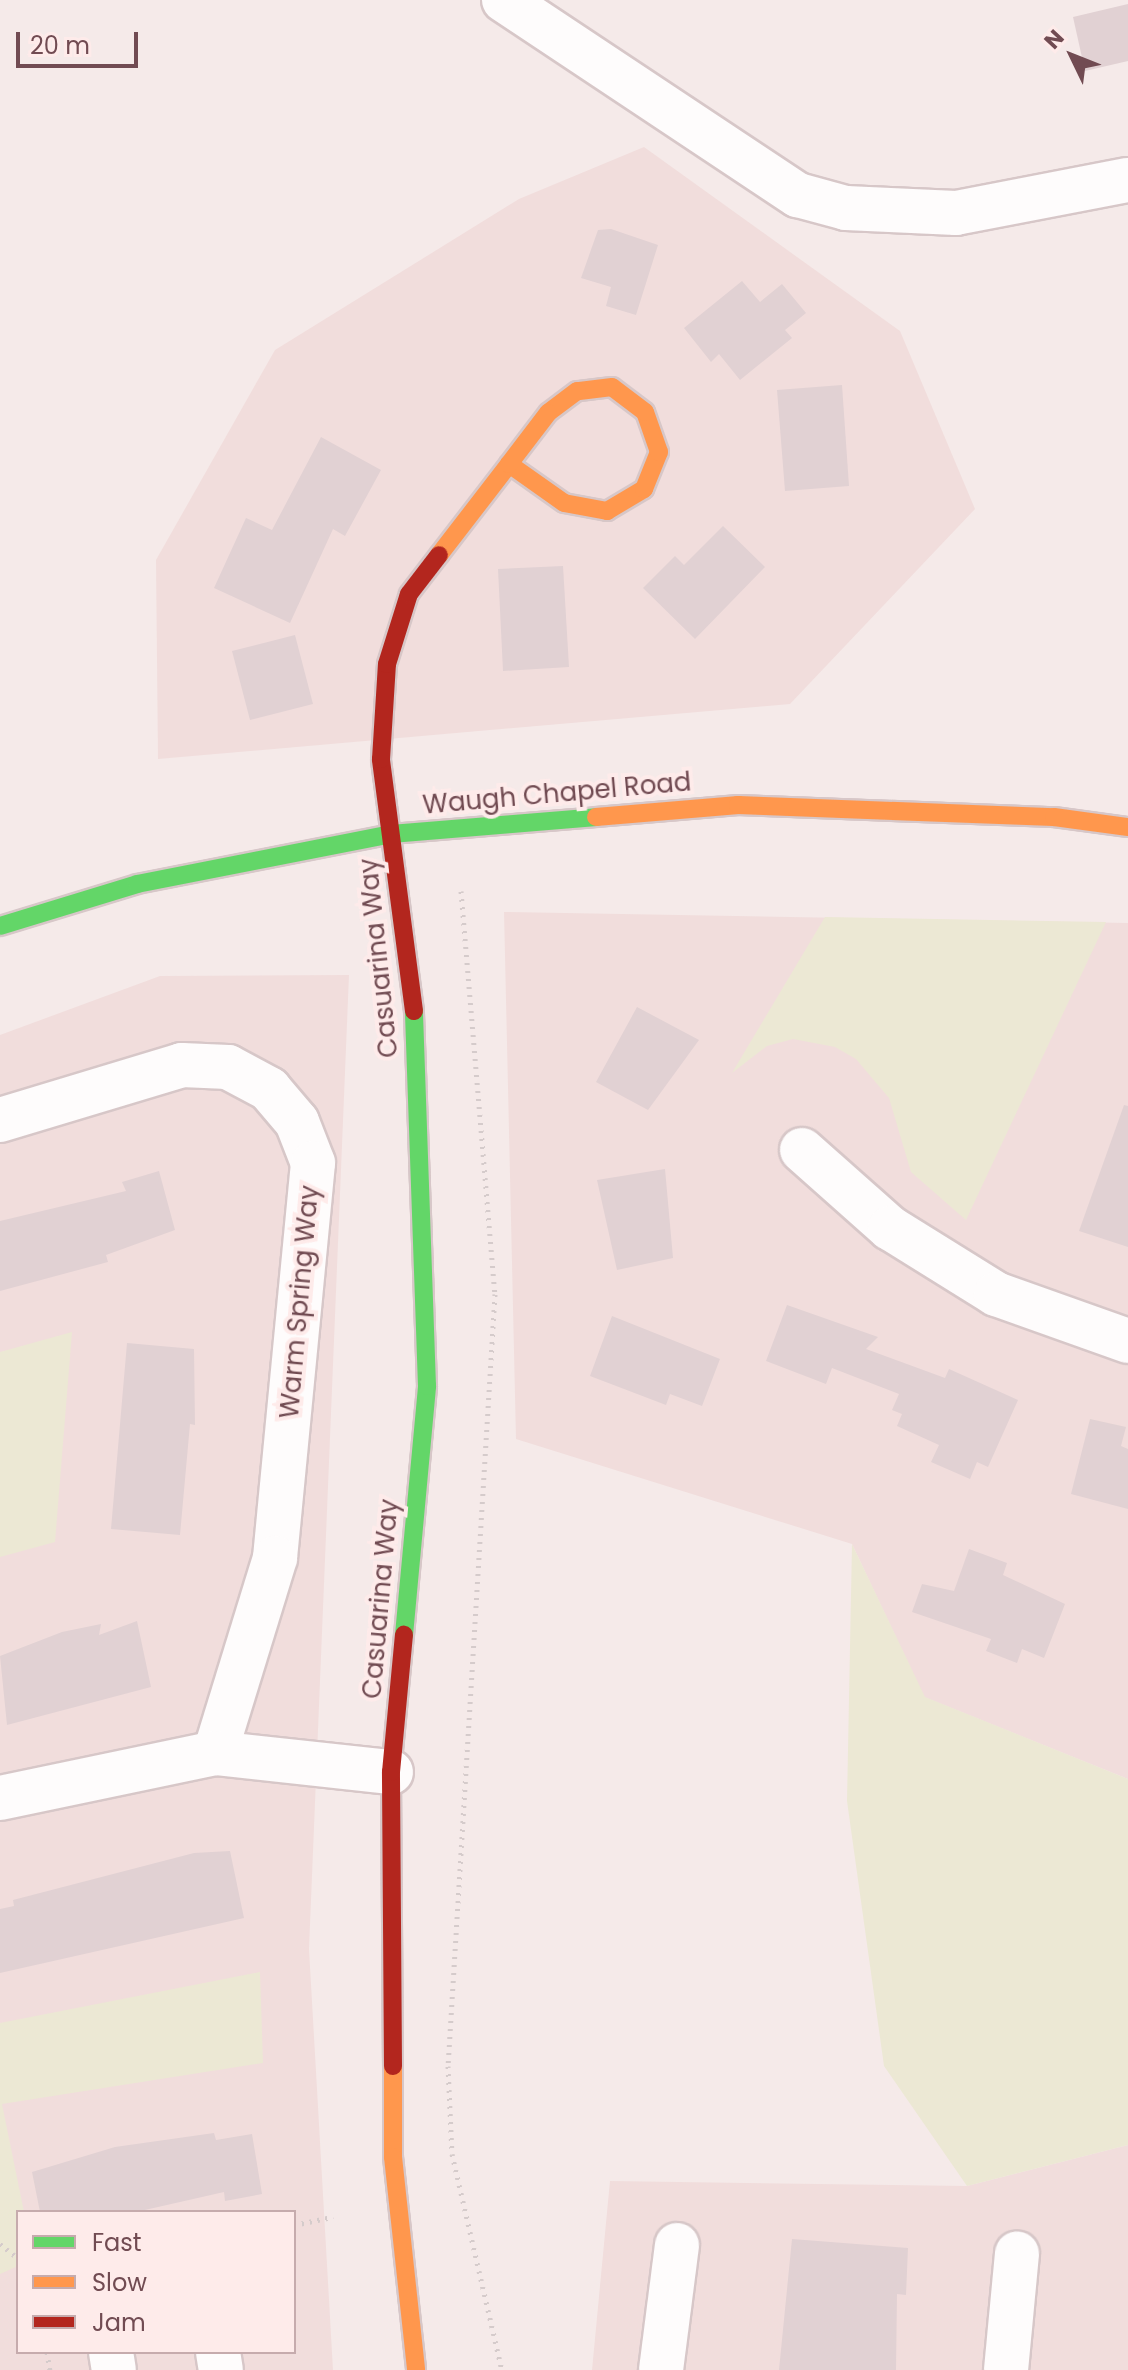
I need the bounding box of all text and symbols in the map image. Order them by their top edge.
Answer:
scale bar [20,16,142,66]
north arrow [1032,16,1112,96]
text: N [1037,23,1071,56]
text: 20 m [30,29,90,62]
street label: Waugh Chapel Road [421,767,693,821]
street label: Casuarina Way [353,857,405,1059]
street label: Warm Spring Way [274,1184,326,1420]
street label: Casuarina Way [357,1498,405,1700]
legend [16,2210,296,2354]
text: Fast [92,2226,142,2259]
text: Slow [92,2266,147,2299]
text: Jam [92,2306,146,2339]

